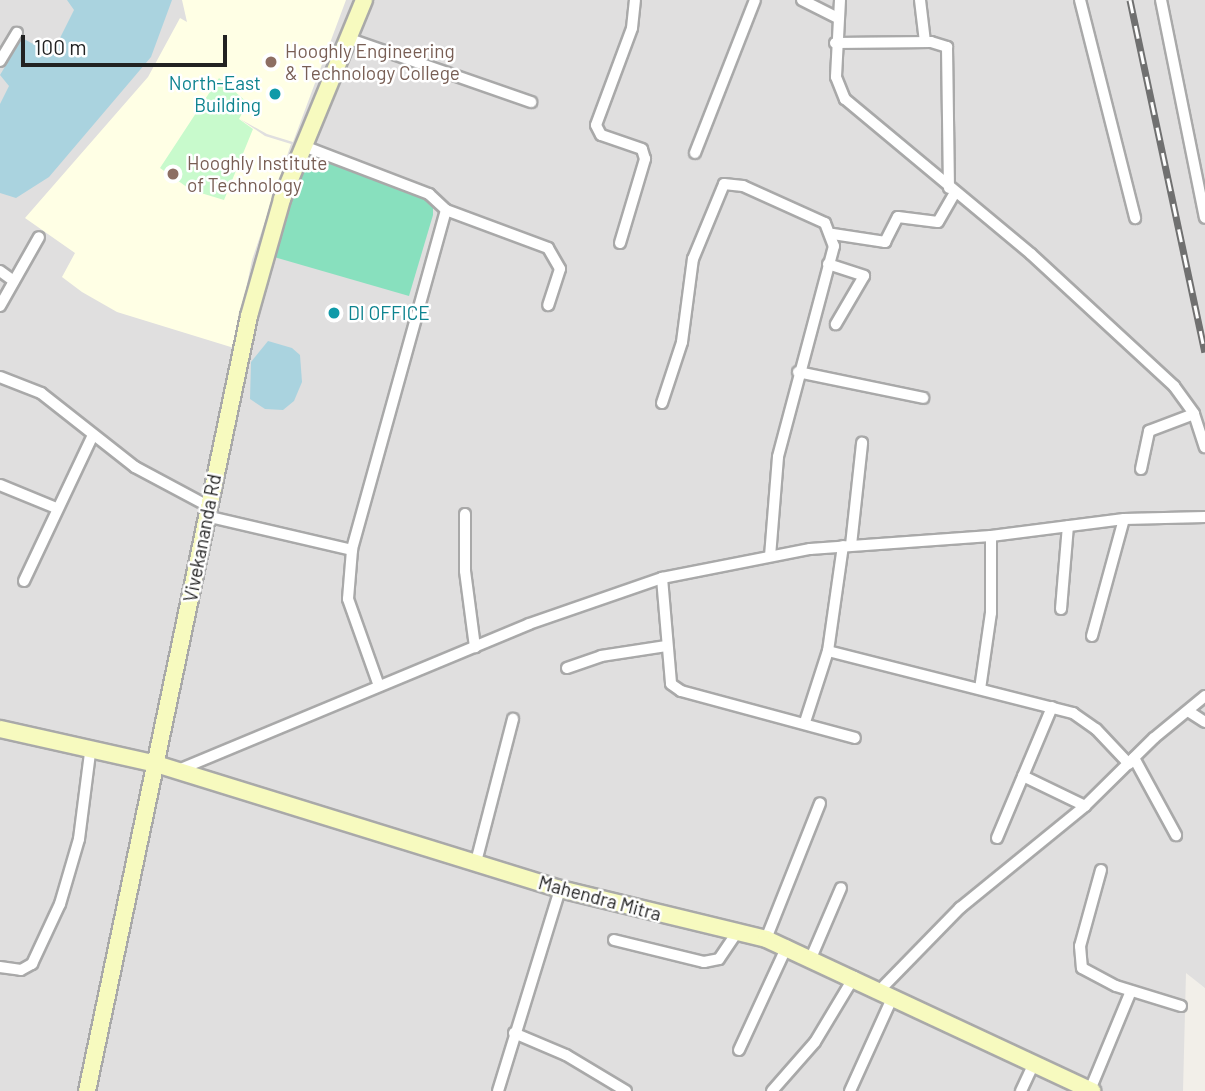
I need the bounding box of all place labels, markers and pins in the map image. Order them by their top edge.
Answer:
place label: Hooghly Engineering & Technology College [285,40,460,84]
marker: Hooghly Engineering & Technology College [263,54,279,70]
place label: North-East Building [169,72,261,116]
marker: North-East Building [267,86,283,102]
place label: Hooghly Institute of Technology [187,152,327,196]
marker: Hooghly Institute of Technology [165,166,181,182]
place label: DI OFFICE [348,302,430,324]
marker: DI OFFICE [326,305,342,321]

